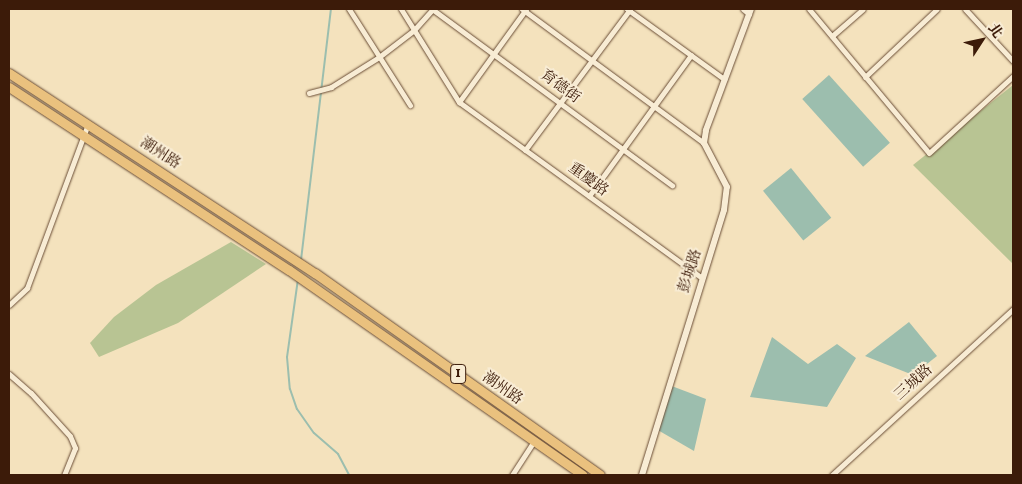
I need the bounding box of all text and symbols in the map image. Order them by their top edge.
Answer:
north arrow [957,15,1007,65]
text: 北 [983,20,1006,42]
street label: 育德街 [537,66,583,108]
street label: 潮州路 [136,134,184,174]
street label: 重慶路 [565,159,611,201]
street label: 彭城路 [675,247,707,295]
street label: 三城路 [891,361,937,405]
road number: 1 [449,362,467,386]
street label: 潮州路 [478,369,526,409]

